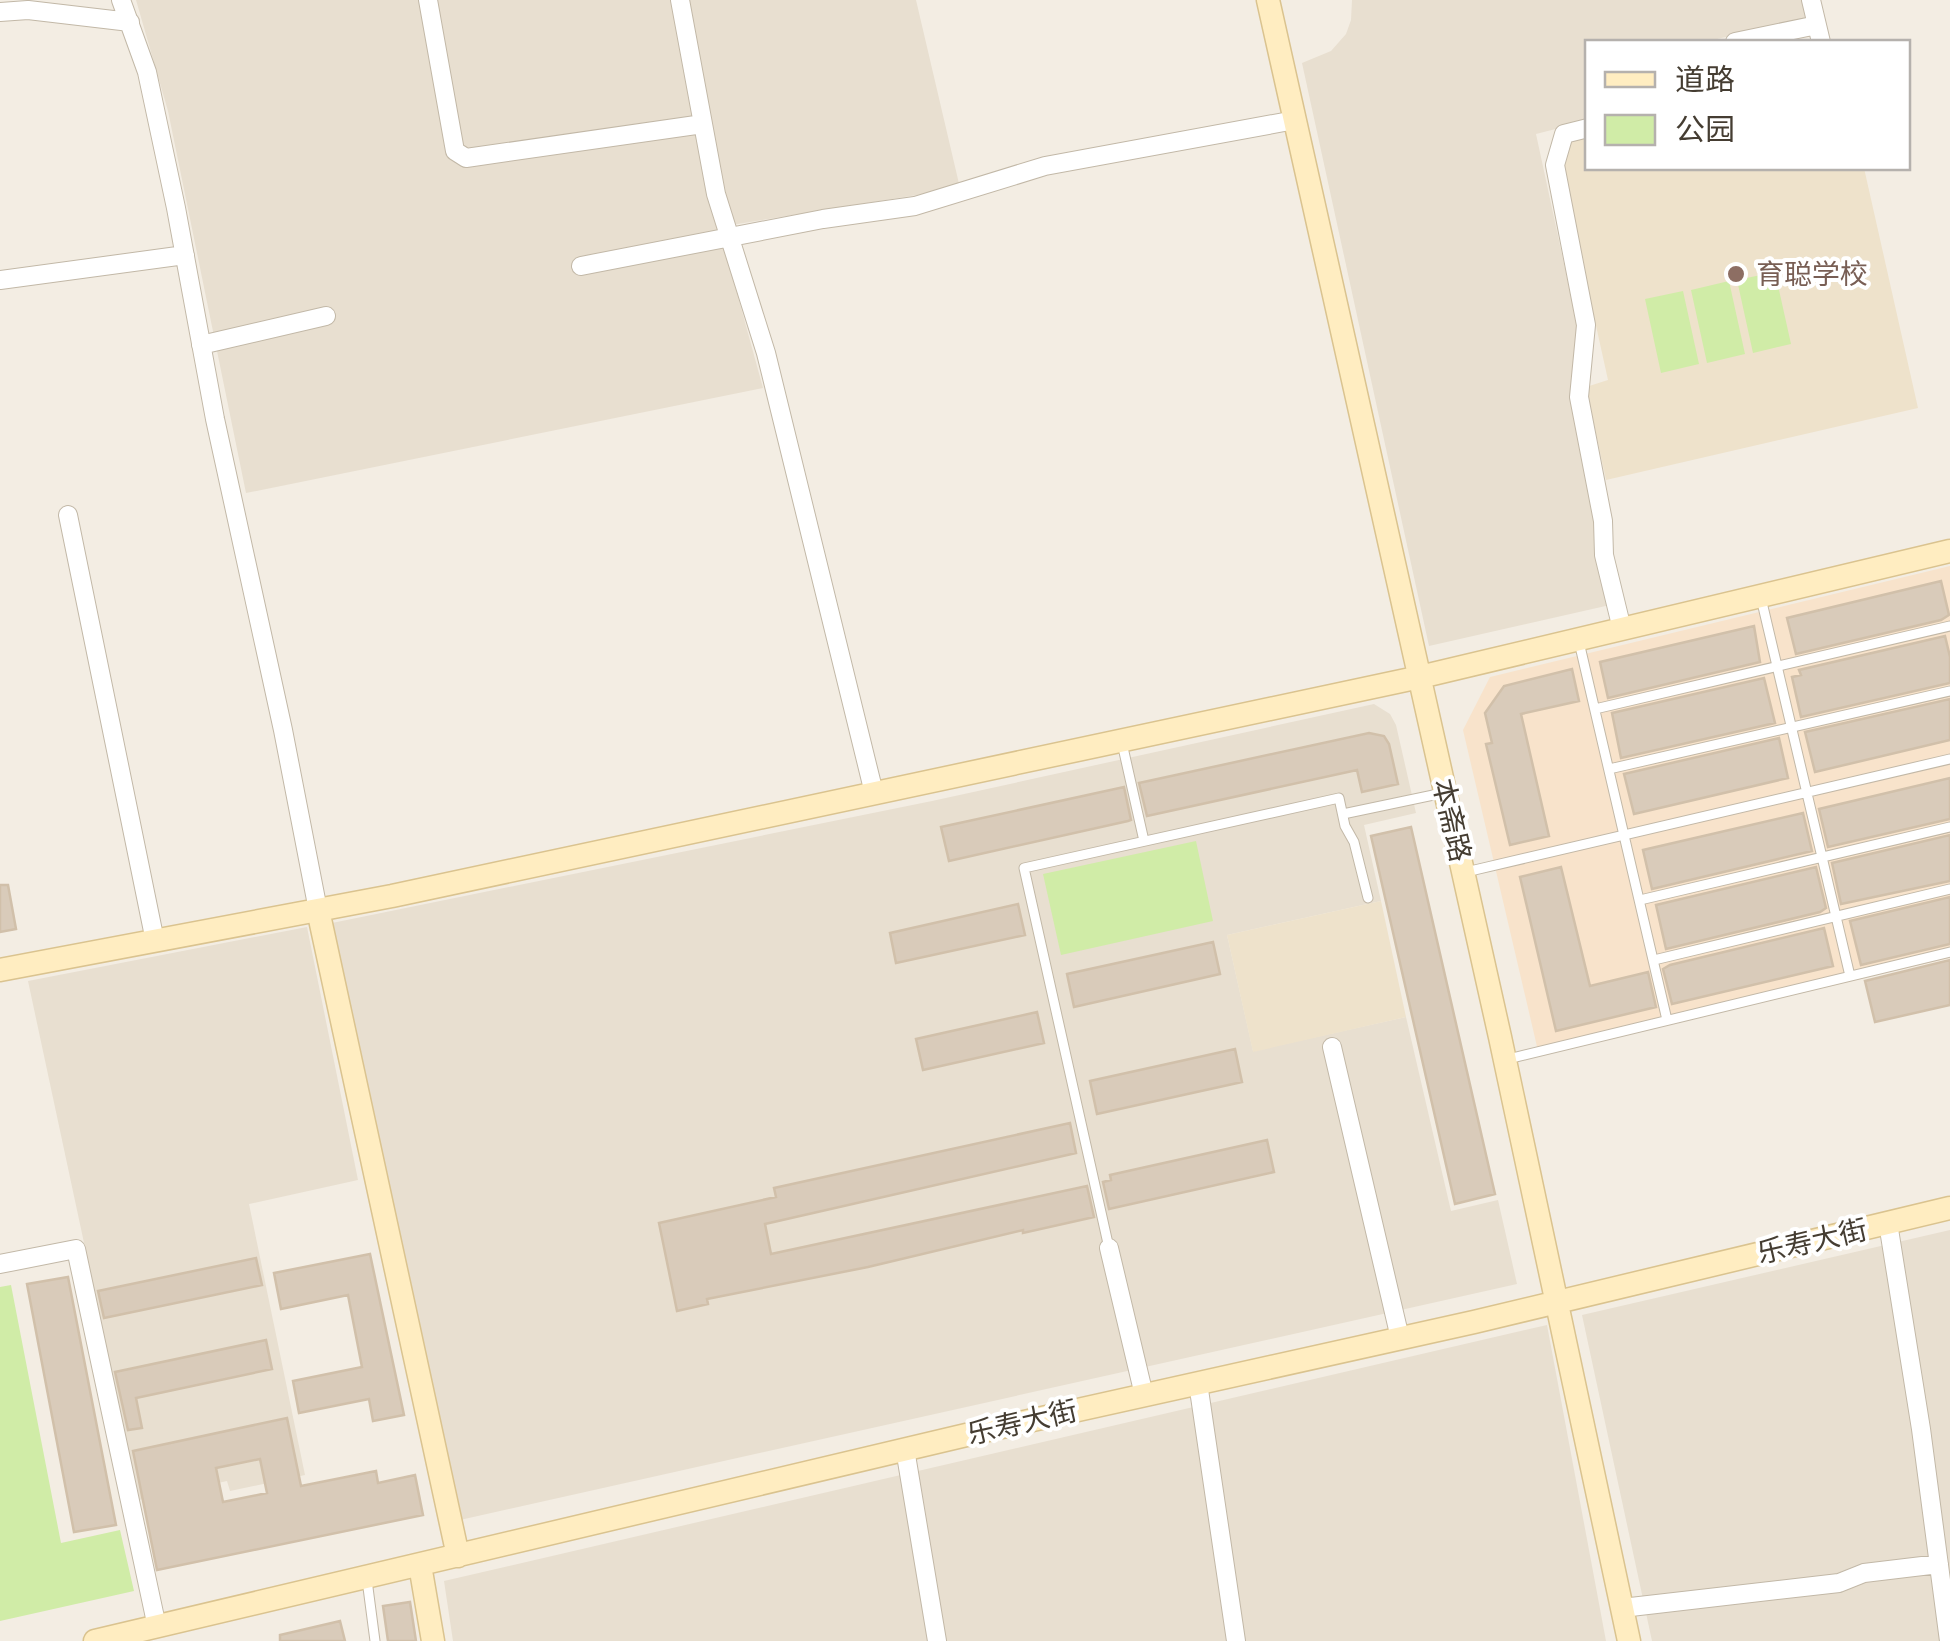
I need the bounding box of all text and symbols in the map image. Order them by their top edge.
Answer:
legend [1585,40,1910,170]
text: 道路 [1675,62,1735,97]
text: 公园 [1675,112,1735,147]
place label: 育聪学校 [1756,258,1868,291]
marker: 育聪学校 [1725,263,1747,285]
street label: 本斋路 [1426,775,1477,865]
street label: 乐寿大街 [1754,1213,1870,1270]
street label: 乐寿大街 [964,1394,1080,1451]

